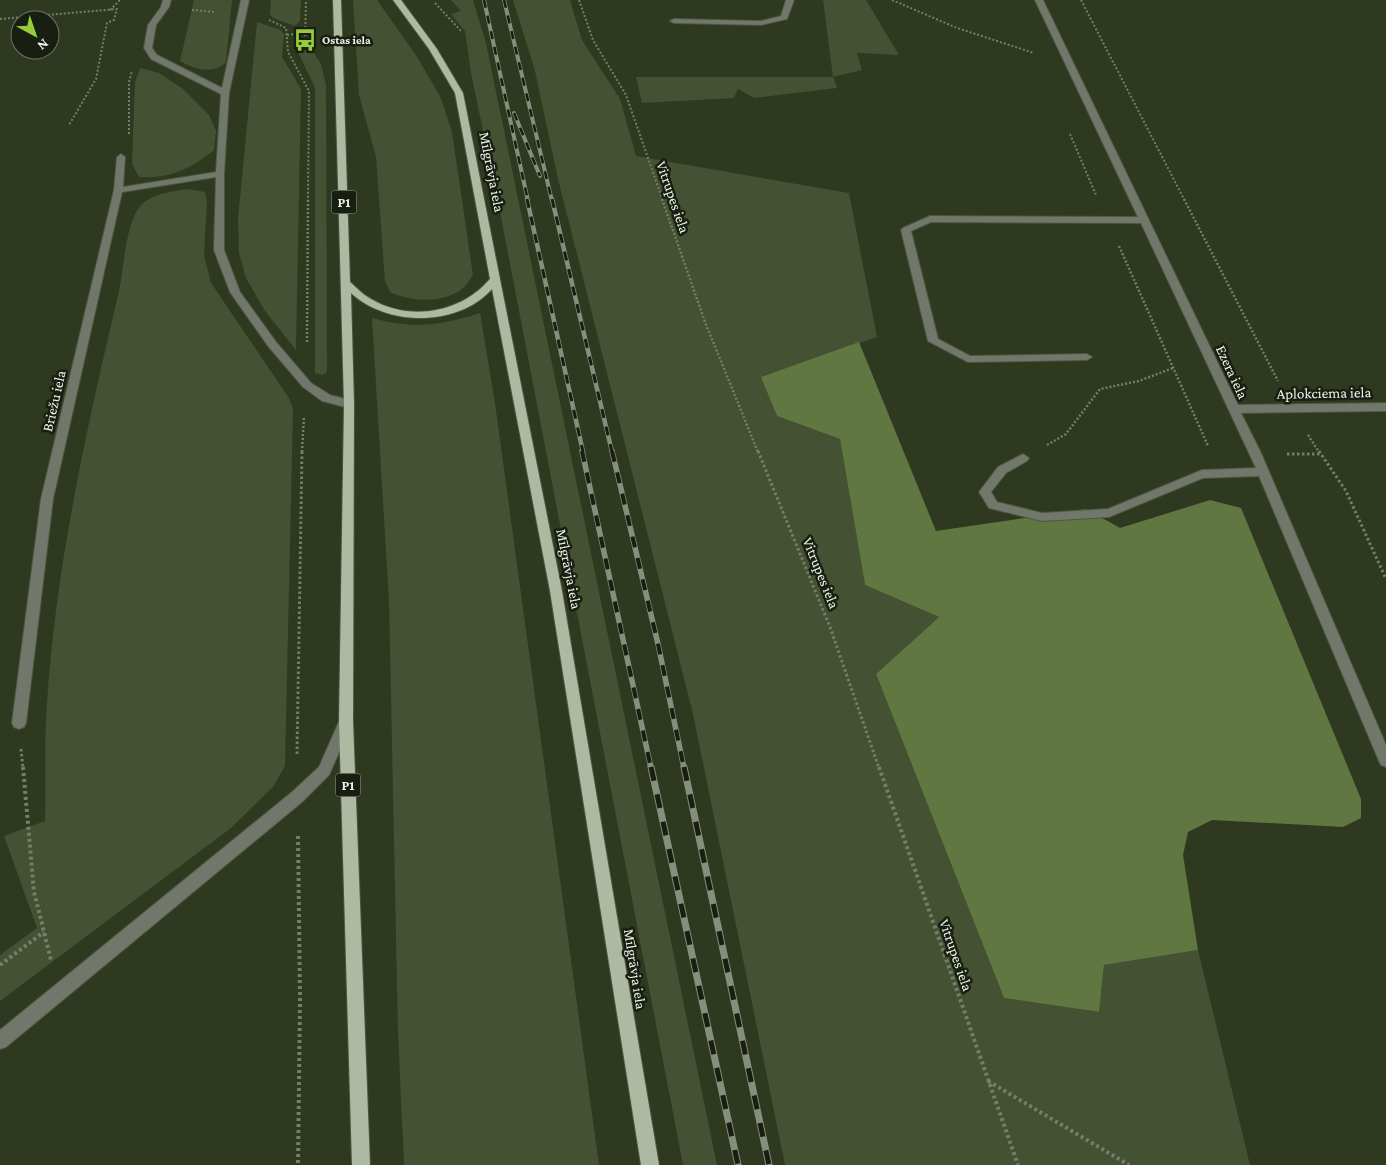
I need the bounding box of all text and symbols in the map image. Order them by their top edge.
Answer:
north arrow [10,10,60,60]
bus stop icon: Ostas iela [292,27,318,53]
place label: Ostas iela [322,33,371,47]
text: N [34,36,52,54]
street label: Mīlgrāvja iela [475,131,508,214]
street label: Vitrupes iela [652,159,693,235]
road number: P1 [332,190,356,213]
street label: Ezera iela [1213,343,1251,401]
street label: Briežu iela [39,369,69,433]
street label: Aplokciema iela [1276,384,1372,403]
street label: Mīlgrāvja iela [552,528,585,611]
street label: Vitrupes iela [799,535,842,611]
road number: P1 [336,774,360,796]
street label: Vitrupes iela [935,917,976,993]
street label: Mīlgrāvja iela [620,928,649,1011]

